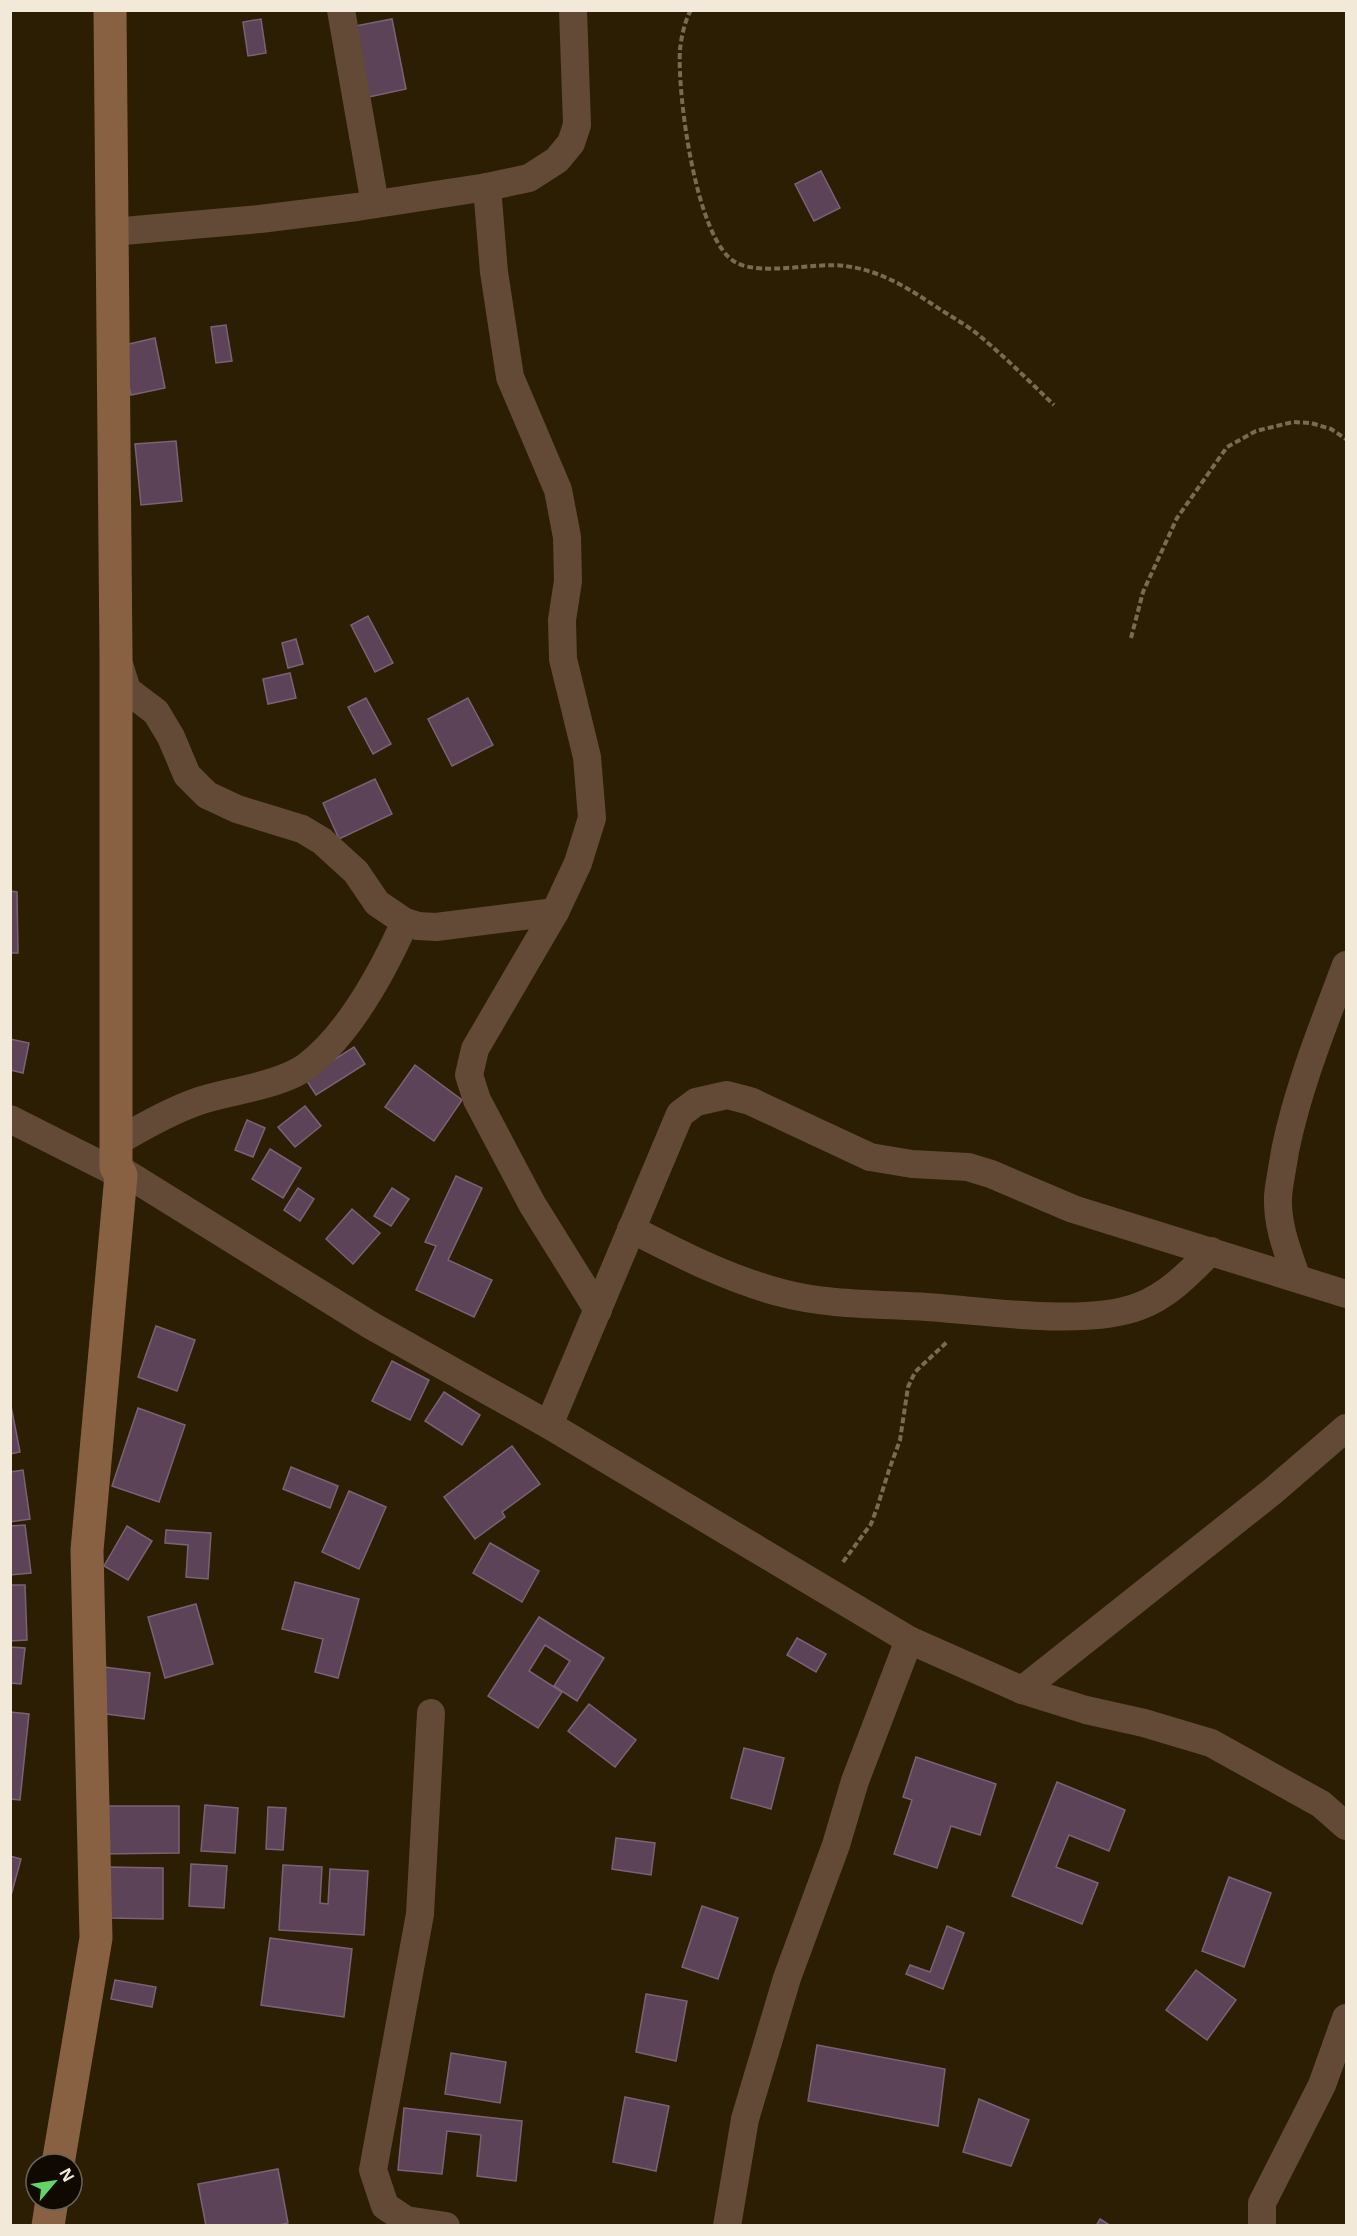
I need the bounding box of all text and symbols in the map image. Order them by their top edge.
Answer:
north arrow [24,2152,84,2212]
text: N [54,2164,80,2186]

